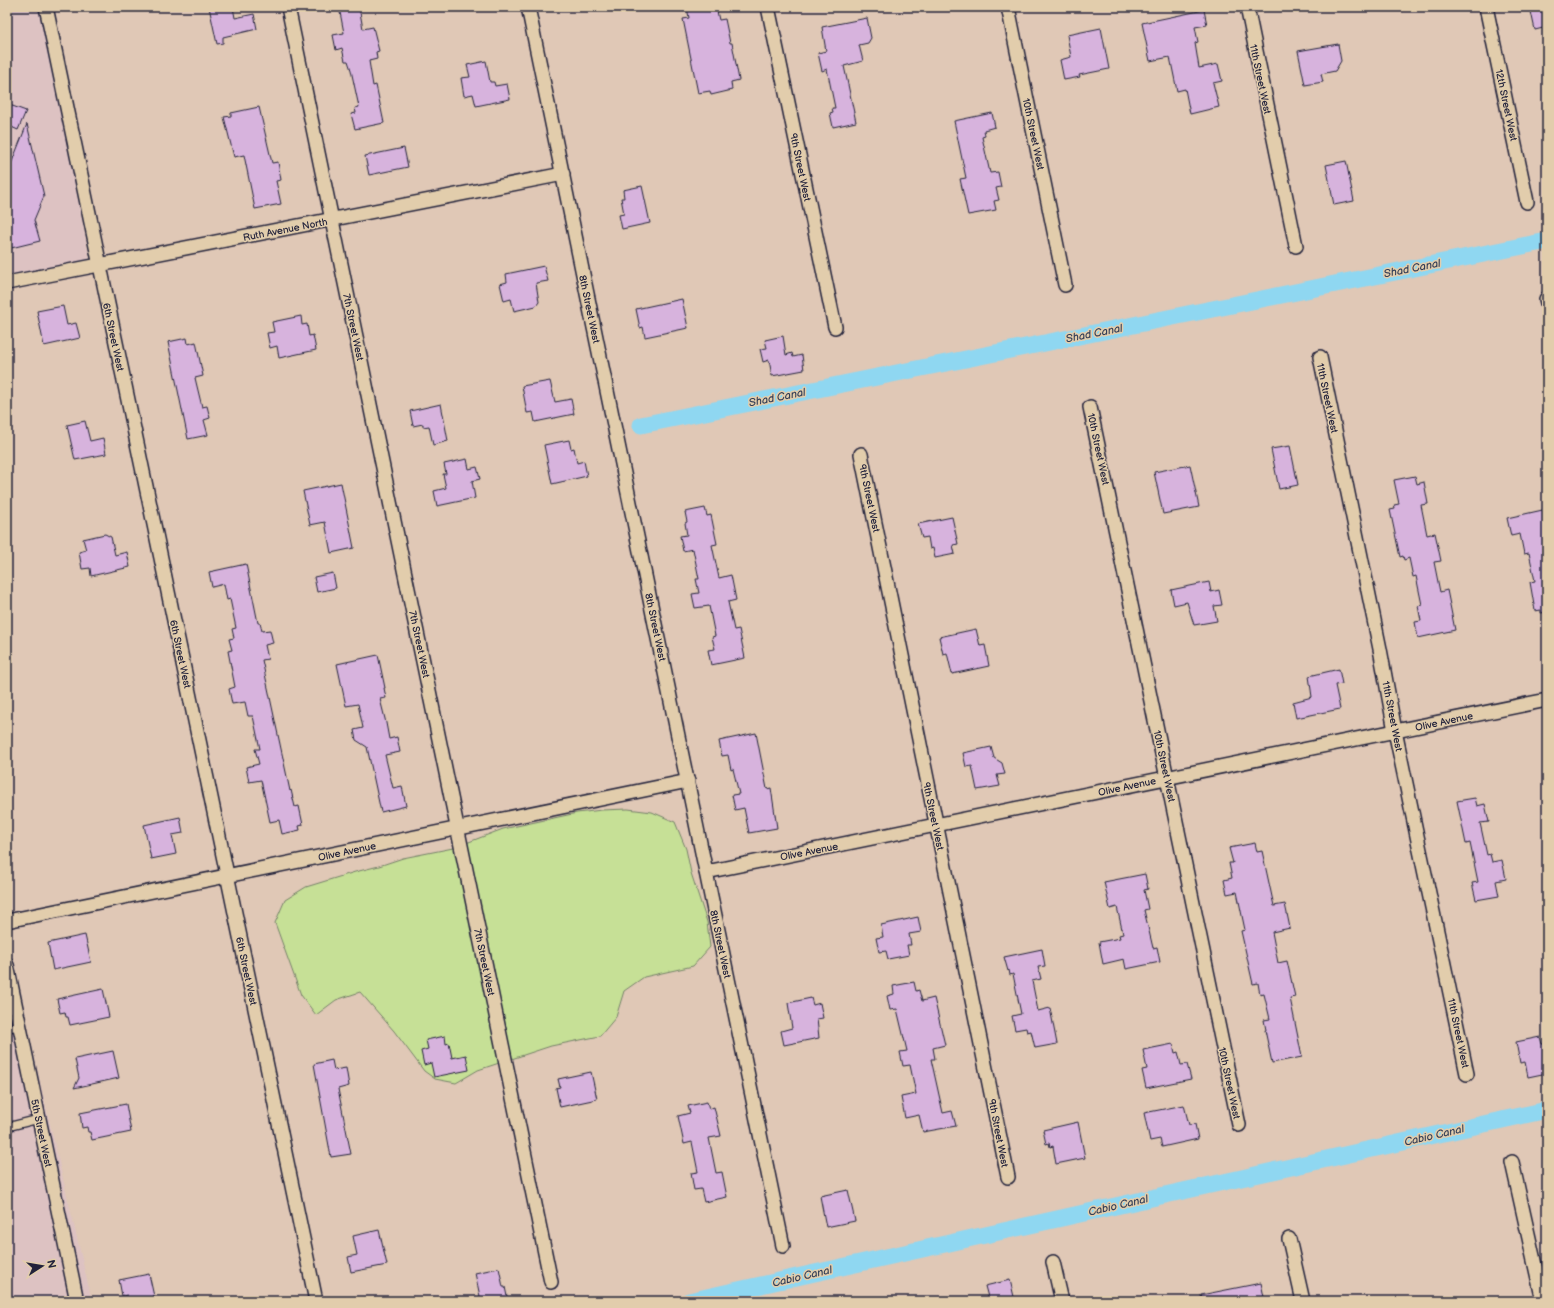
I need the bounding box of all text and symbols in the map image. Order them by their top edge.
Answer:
street label: 11th Street West [1247,43,1273,115]
street label: 12th Street West [1493,68,1519,142]
street label: 10th Street West [1020,97,1046,171]
street label: 9th Street West [787,132,813,202]
street label: Ruth Avenue North [242,216,329,244]
water label: Shad Canal [1383,257,1442,280]
street label: 8th Street West [576,274,602,344]
street label: 7th Street West [340,293,366,362]
street label: 6th Street West [100,302,126,372]
water label: Shad Canal [1065,322,1124,345]
street label: 11th Street West [1314,362,1340,434]
water label: Shad Canal [748,386,807,409]
street label: 10th Street West [1085,412,1111,486]
street label: 9th Street West [856,463,882,533]
street label: 8th Street West [642,592,668,662]
street label: 7th Street West [406,610,432,679]
street label: 6th Street West [167,619,193,689]
street label: 11th Street West [1379,680,1405,752]
street label: Olive Avenue [1414,710,1474,734]
street label: 10th Street West [1151,729,1177,803]
street label: Olive Avenue [1097,775,1157,799]
street label: 9th Street West [920,781,946,851]
street label: Olive Avenue [317,840,377,864]
street label: Olive Avenue [779,840,839,863]
street label: 8th Street West [707,909,733,979]
street label: 7th Street West [471,928,497,997]
street label: 6th Street West [233,936,259,1006]
street label: 11th Street West [1445,997,1471,1069]
street label: 10th Street West [1216,1046,1242,1120]
street label: 5th Street West [28,1098,54,1168]
street label: 9th Street West [986,1098,1011,1168]
water label: Cabio Canal [1403,1122,1466,1149]
water label: Cabio Canal [1087,1192,1150,1219]
north arrow [22,1246,62,1286]
text: N [44,1259,59,1269]
water label: Cabio Canal [771,1263,834,1290]

